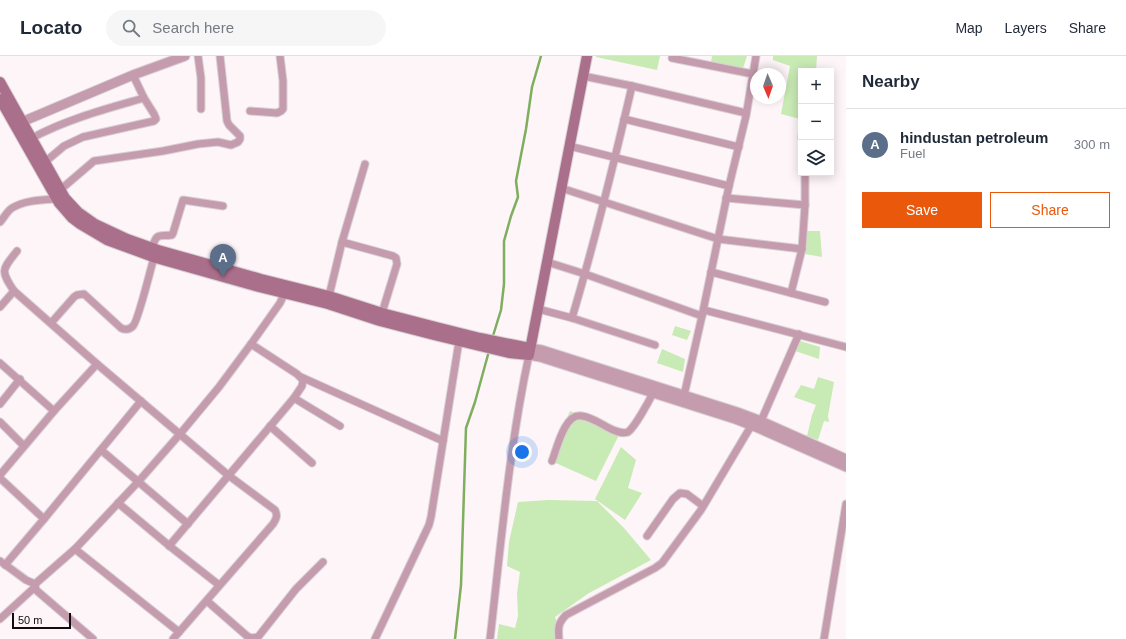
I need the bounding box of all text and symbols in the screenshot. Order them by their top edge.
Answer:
search box [106,10,386,46]
text: Locato [20,17,82,38]
icon: search [120,17,142,39]
text: Search here [152,19,234,36]
text: Map [955,20,983,36]
text: Layers [1005,20,1047,36]
text: Share [1069,20,1106,36]
north arrow [750,68,786,104]
map controls [798,68,834,176]
button: + [798,68,834,104]
text: Nearby [862,72,920,91]
button: − [798,104,834,140]
text: hindustan petroleum [900,129,1048,146]
text: A [870,137,880,152]
text: 300 m [1074,137,1110,152]
button: layers [798,140,834,176]
text: Fuel [900,146,925,161]
button: Save [862,192,982,228]
button: Share [990,192,1110,228]
pin: A [210,244,236,277]
your location [512,442,532,462]
scale bar [12,611,71,630]
text: 50 m [18,614,42,626]

